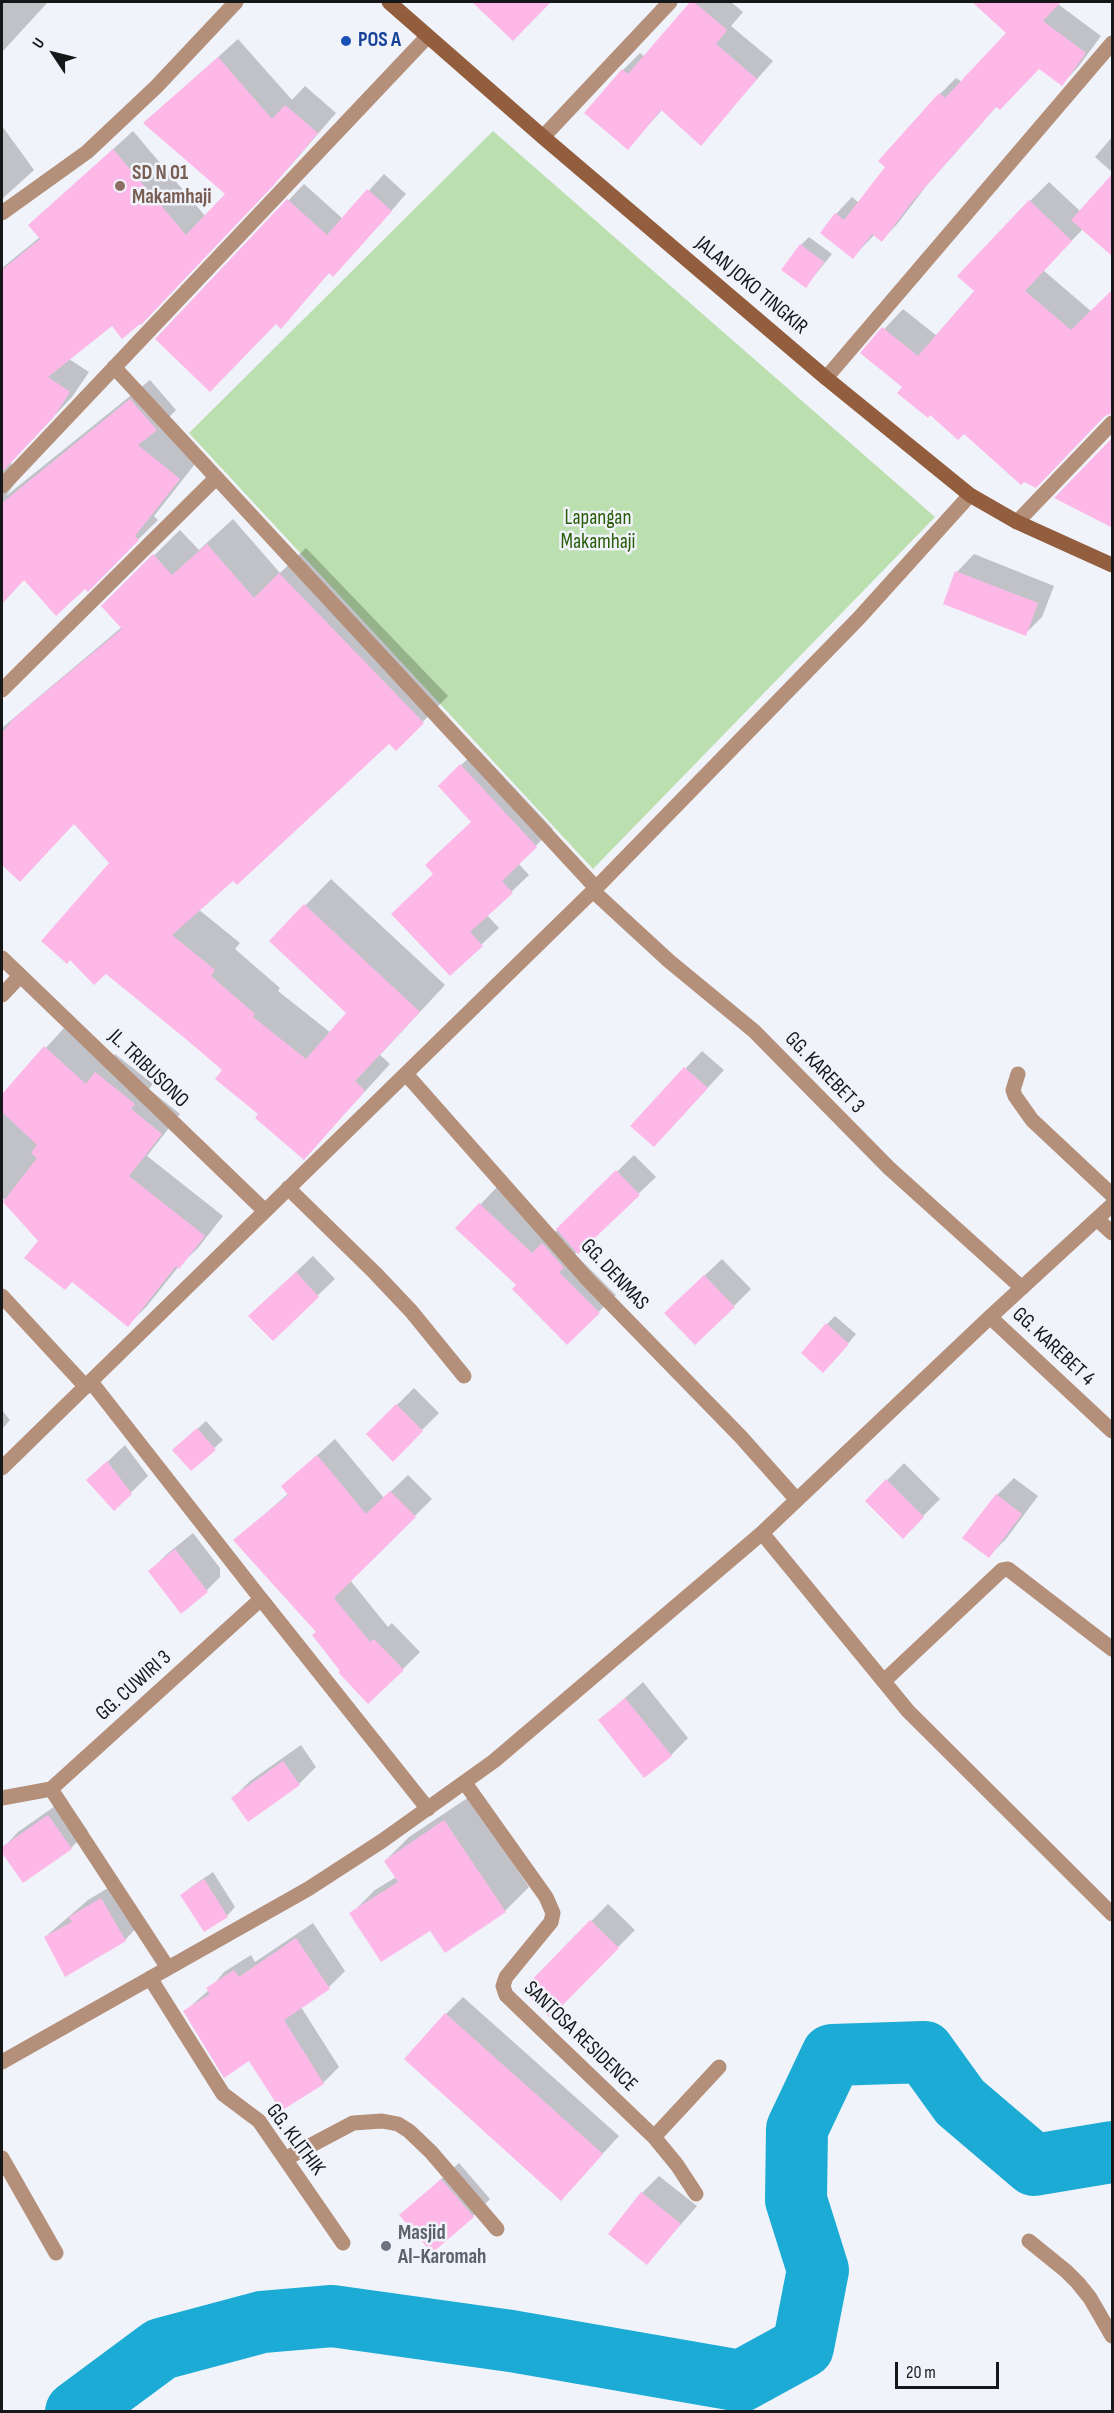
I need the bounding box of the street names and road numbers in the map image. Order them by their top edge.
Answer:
street label: JALAN JOKO TINGKIR [690,232,812,340]
street label: JL. TRIBUSONO [103,1025,193,1113]
street label: GG. KAREBET 3 [779,1027,869,1119]
street label: GG. DENMAS [575,1234,653,1316]
street label: GG. KAREBET 4 [1006,1302,1100,1392]
street label: GG. CUWIRI 3 [91,1646,177,1726]
street label: SANTOSA RESIDENCE [518,1976,642,2098]
street label: GG. KLITHIK [260,2099,330,2181]

